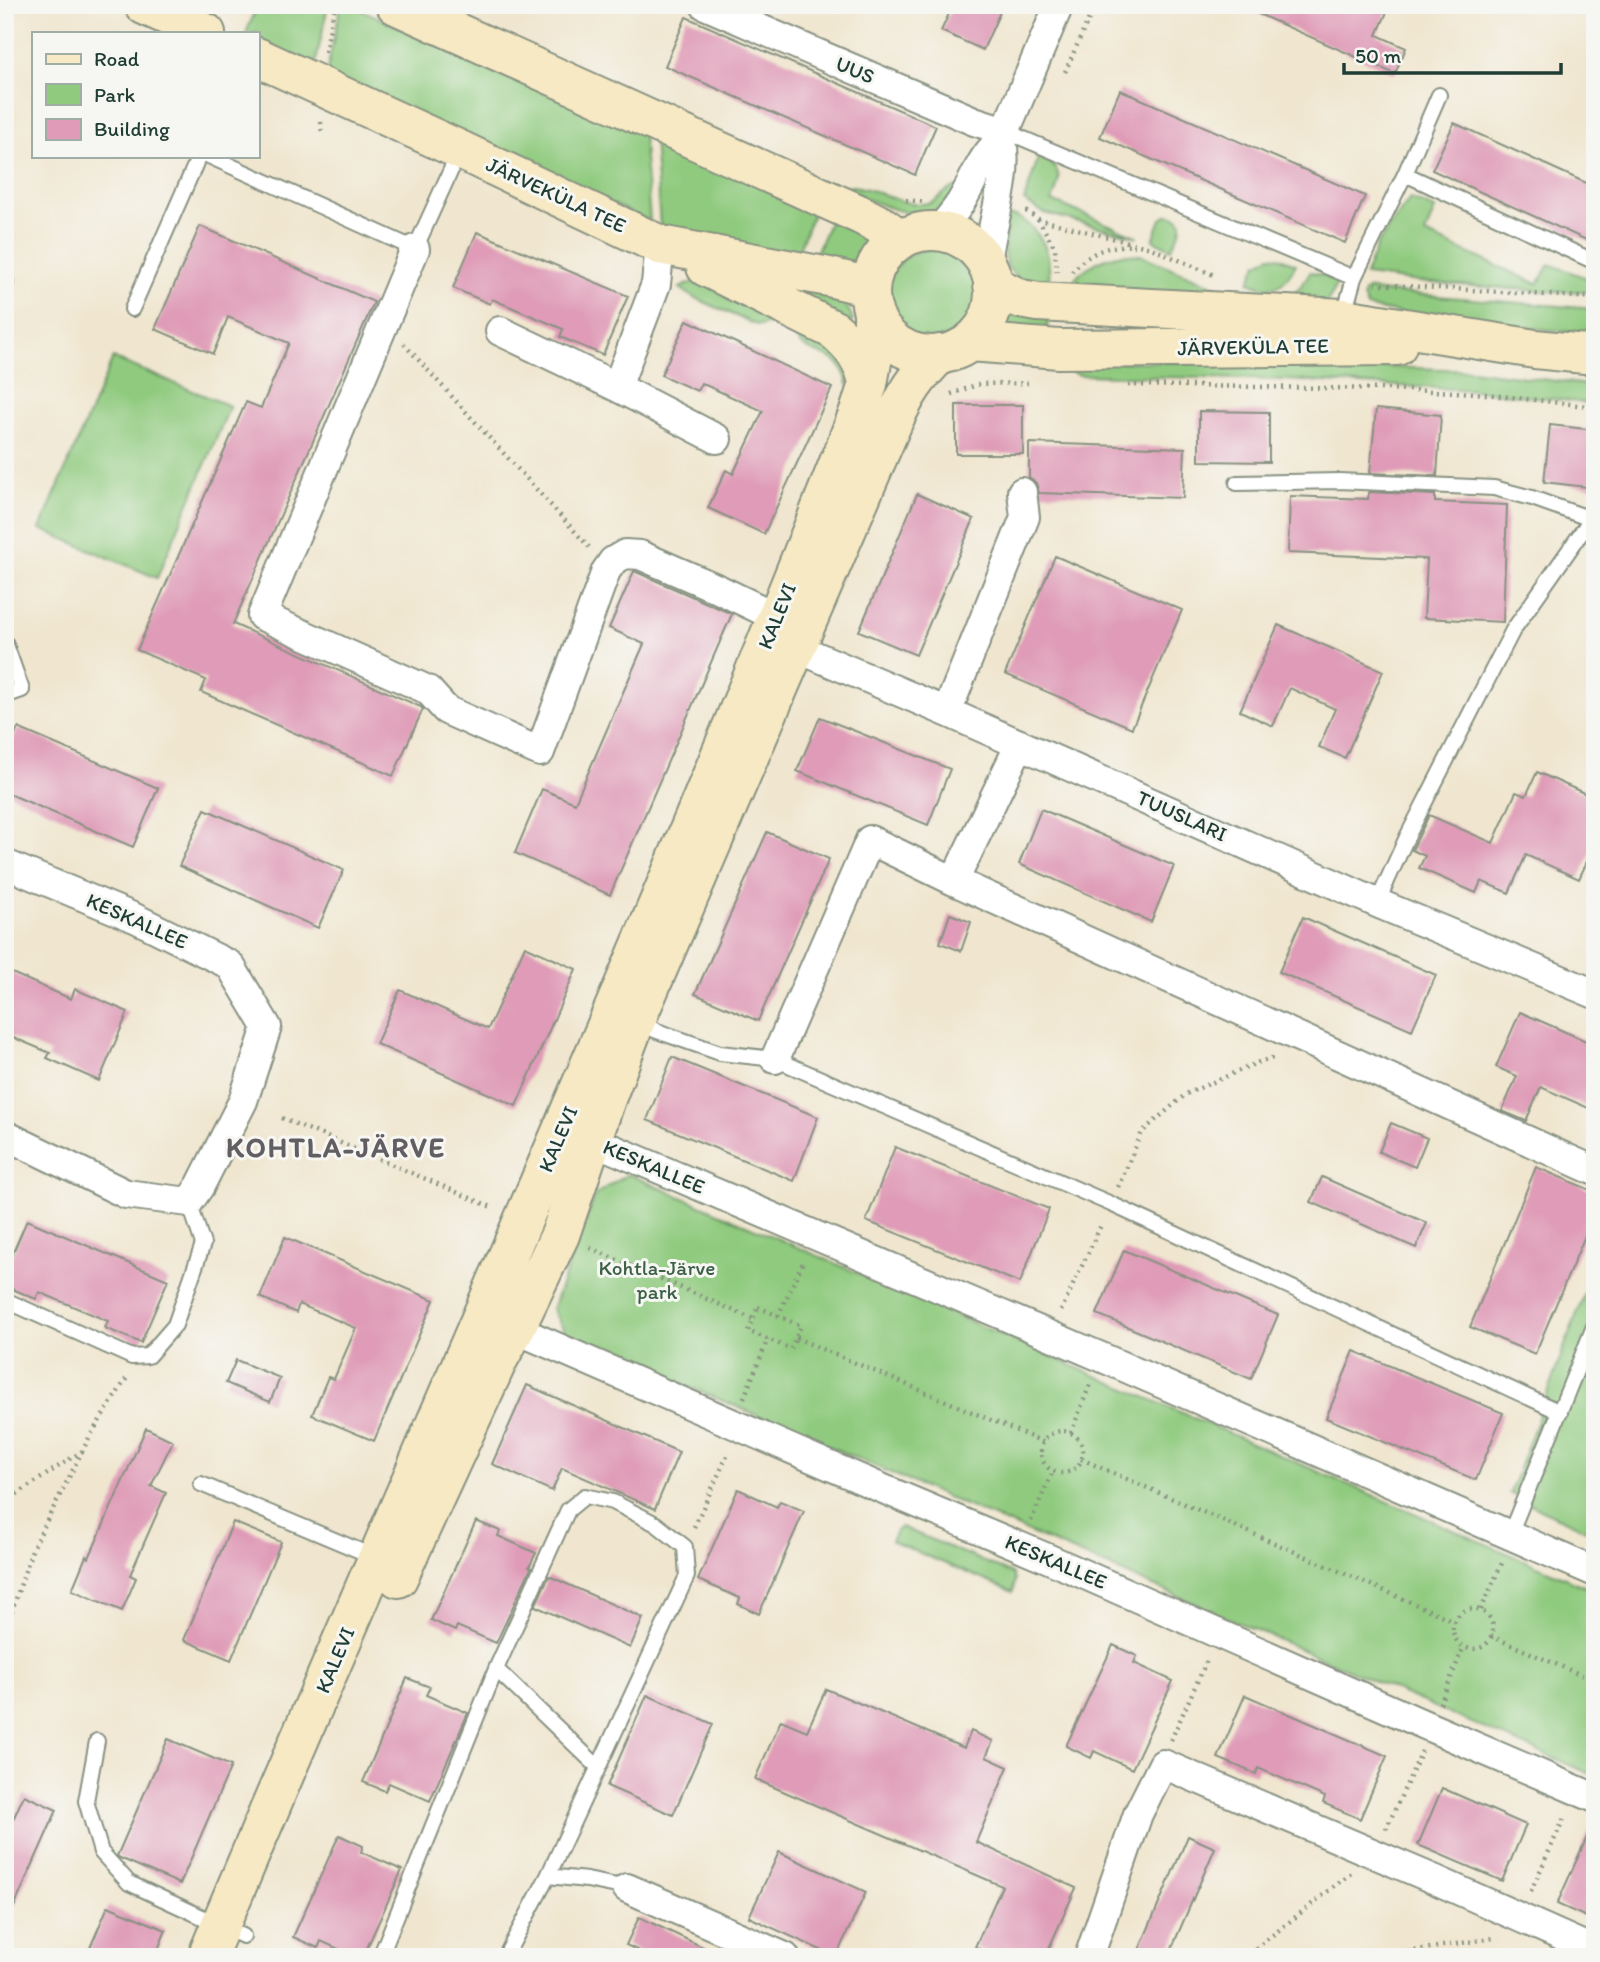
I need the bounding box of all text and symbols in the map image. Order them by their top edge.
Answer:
legend [32,32,259,158]
scale bar [1344,32,1562,76]
text: 50 m [1355,43,1402,68]
text: Road [94,46,140,71]
street label: UUS [832,50,878,89]
text: Park [94,82,136,107]
text: Building [94,116,170,141]
street label: JÄRVEKÜLA TEE [482,151,630,238]
street label: JÄRVEKÜLA TEE [1177,333,1329,360]
street label: KALEVI [752,579,801,653]
street label: TUUSLARI [1133,785,1231,846]
street label: KESKALLEE [83,887,192,954]
street label: KALEVI [532,1102,583,1176]
district label: KOHTLA-JÄRVE [226,1130,446,1164]
street label: KESKALLEE [600,1134,709,1199]
park label: Kohtla-Järve park [599,1255,715,1304]
street label: KESKALLEE [1002,1529,1111,1594]
street label: KALEVI [309,1623,360,1697]

